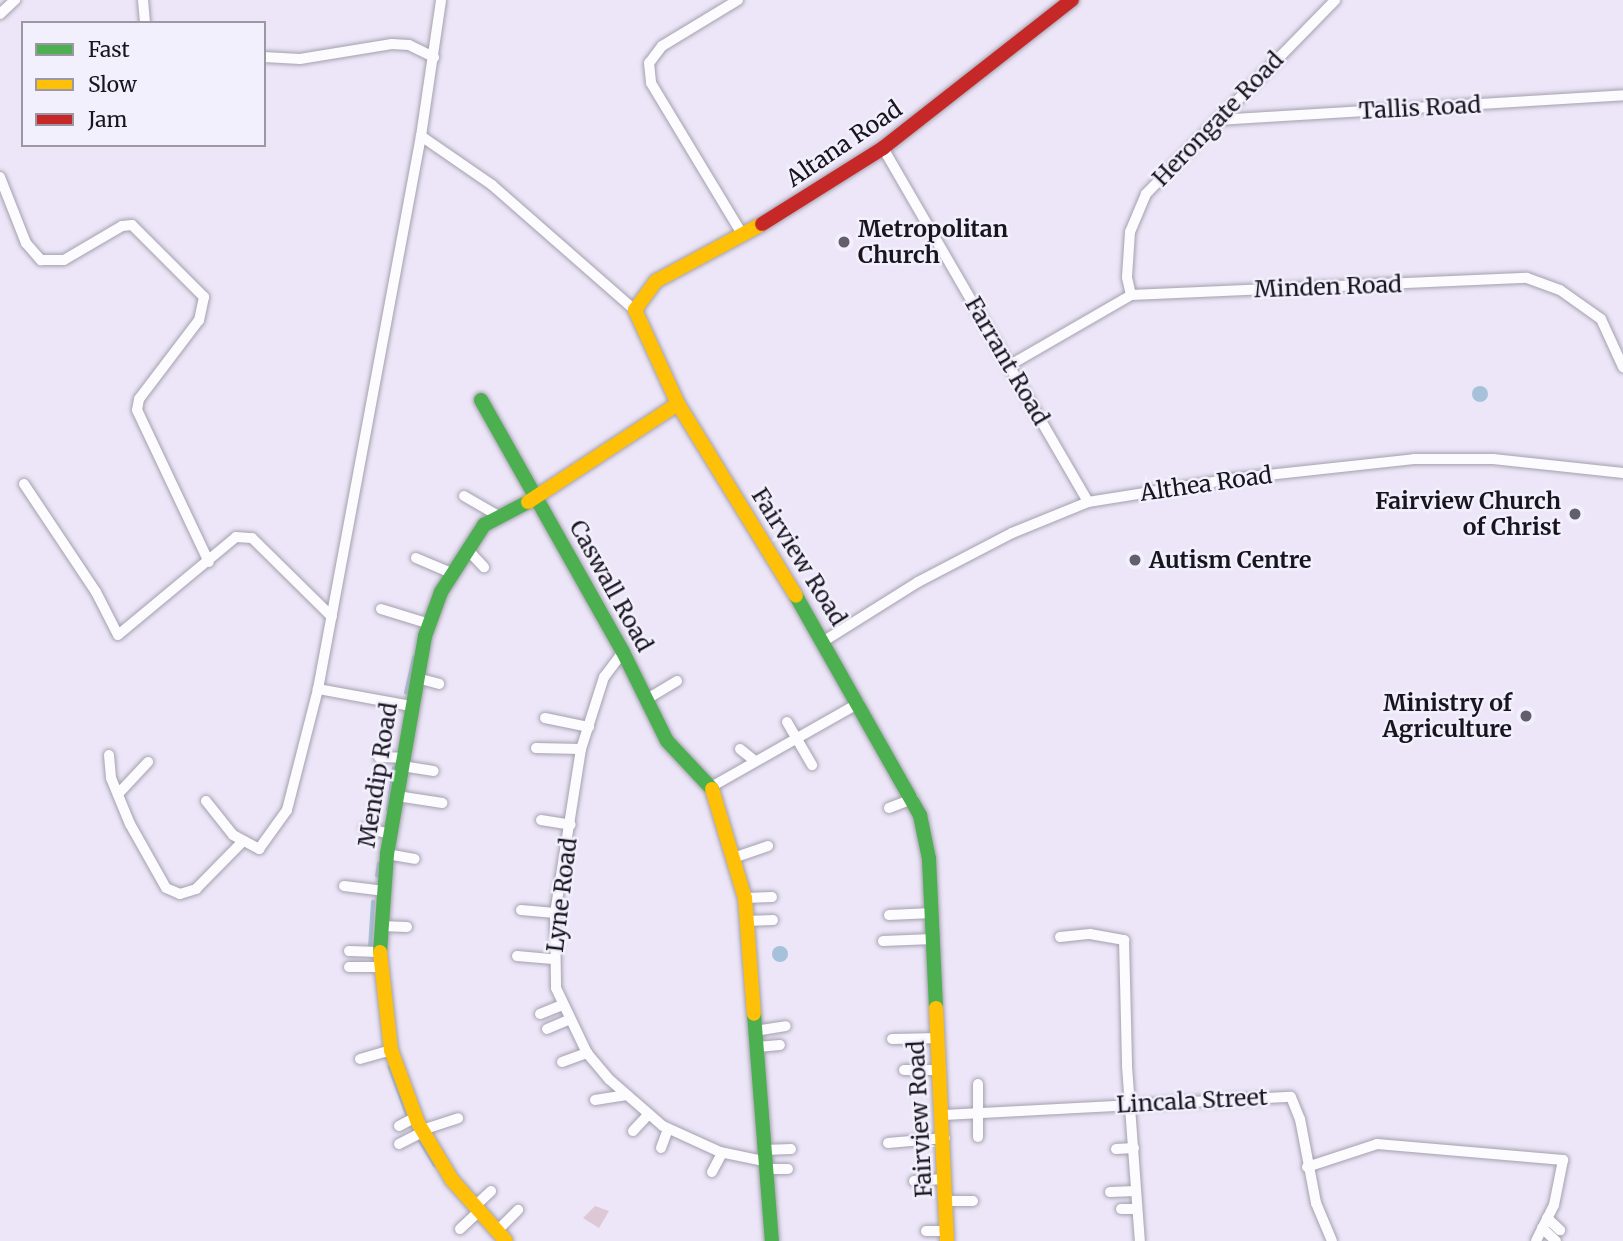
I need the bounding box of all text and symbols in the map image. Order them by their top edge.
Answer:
legend [21,21,266,147]
text: Fast [88,36,130,63]
street label: Herongate Road [1147,46,1289,192]
text: Slow [88,71,137,98]
street label: Tallis Road [1358,91,1482,125]
street label: Altana Road [781,95,907,193]
text: Jam [88,106,127,133]
place label: Metropolitan Church [858,215,1008,269]
marker: Metropolitan Church [836,234,852,250]
street label: Minden Road [1254,271,1402,303]
street label: Farrant Road [959,292,1055,430]
street label: Althea Road [1138,461,1274,507]
street label: Fairview Road [746,483,852,631]
place label: Fairview Church of Christ [1375,487,1561,541]
marker: Fairview Church of Christ [1567,506,1583,522]
street label: Caswall Road [563,515,659,657]
place label: Autism Centre [1149,546,1312,574]
marker: Autism Centre [1127,552,1143,568]
place label: Ministry of Agriculture [1382,689,1512,743]
street label: Mendip Road [353,701,403,849]
marker: Ministry of Agriculture [1518,708,1534,724]
street label: Lyne Road [541,836,583,954]
street label: Fairview Road [902,1040,938,1198]
street label: Lincala Street [1116,1083,1268,1119]

